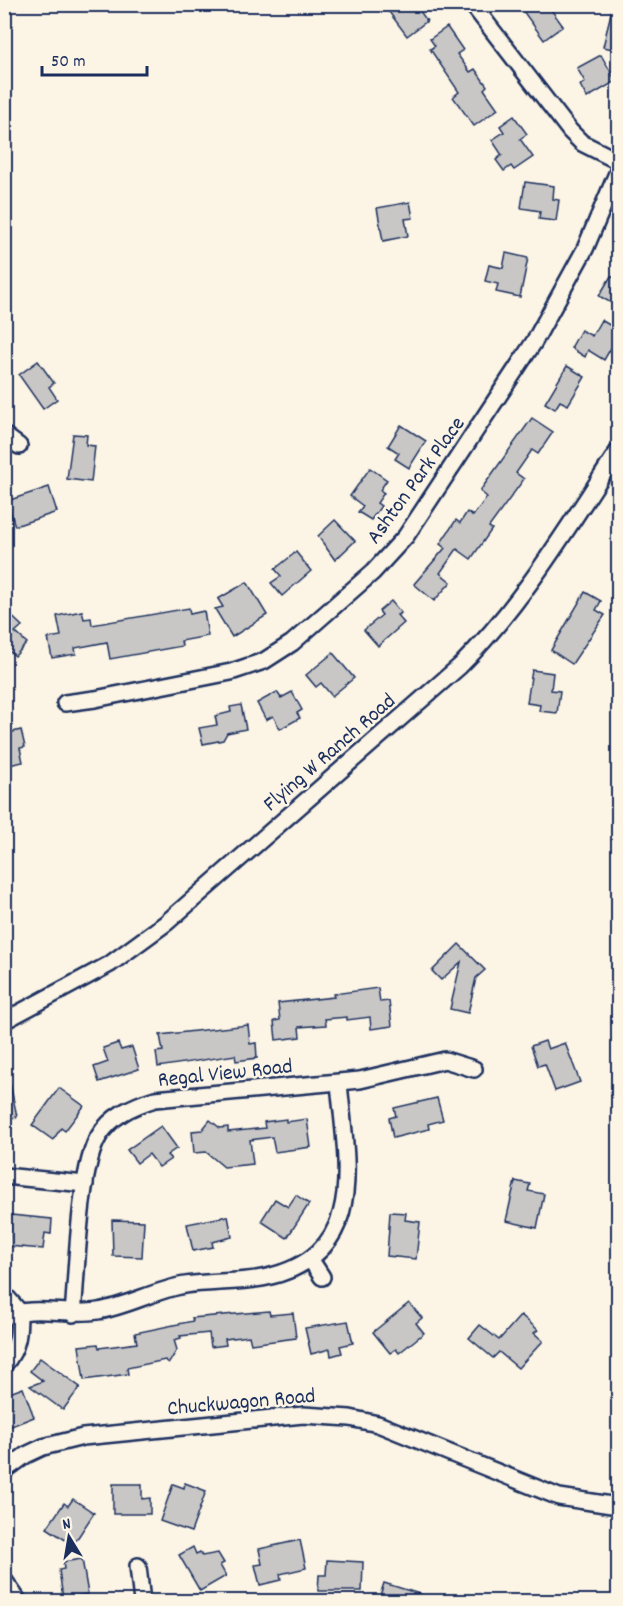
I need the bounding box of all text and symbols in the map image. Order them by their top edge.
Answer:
scale bar [42,39,147,77]
text: 50 m [51,50,86,75]
street label: Ashton Park Place [360,411,474,551]
street label: Flying W Ranch Road [257,687,403,820]
street label: Regal View Road [156,1052,294,1097]
street label: Chuckwagon Road [166,1382,317,1425]
north arrow [39,1507,99,1567]
text: N [61,1513,73,1537]

